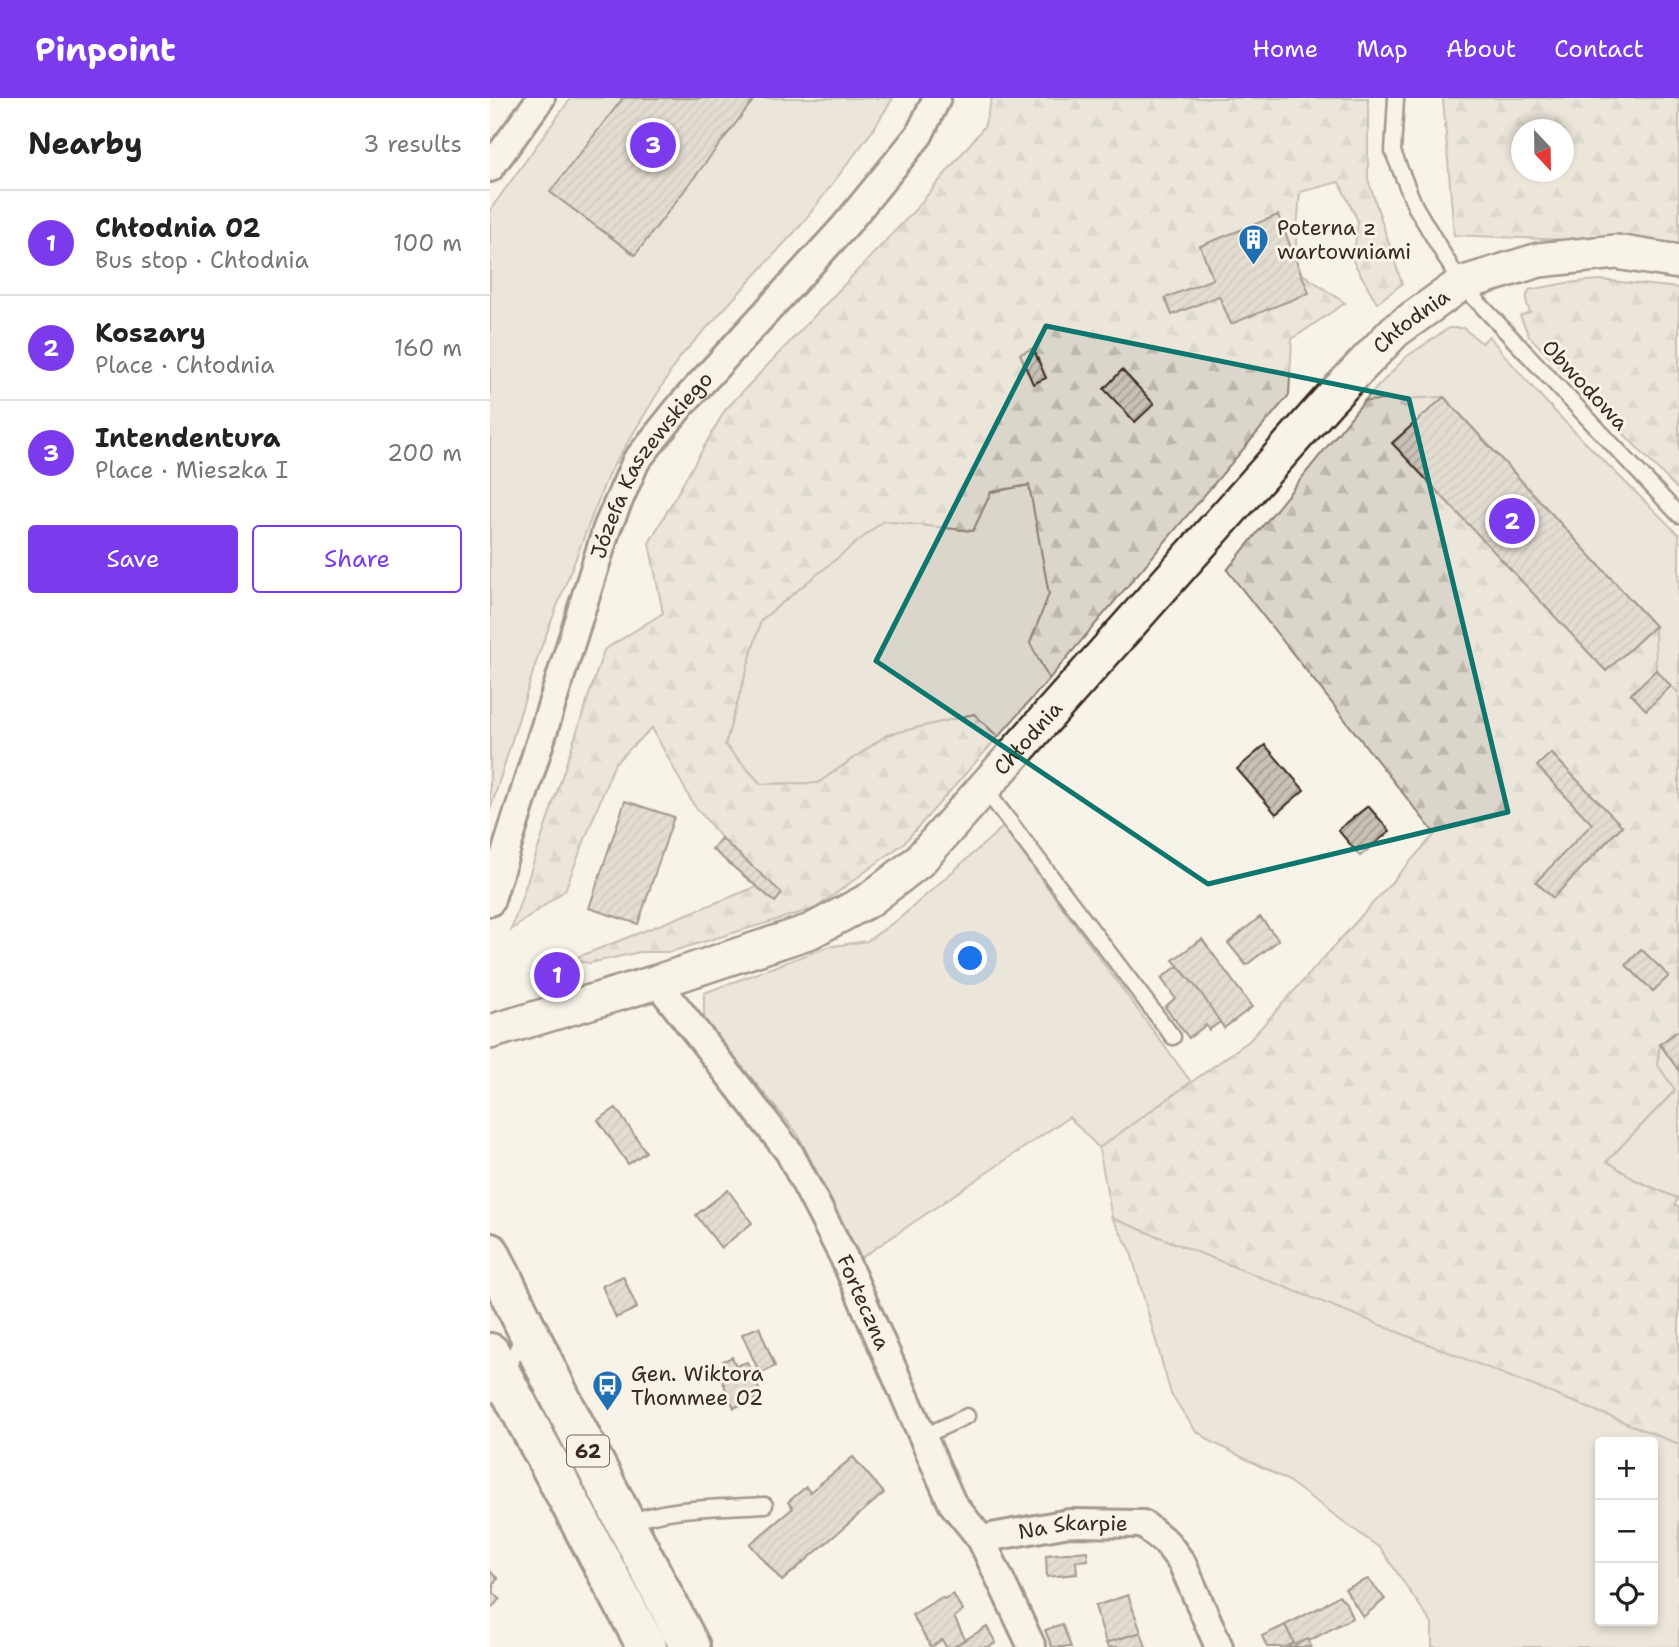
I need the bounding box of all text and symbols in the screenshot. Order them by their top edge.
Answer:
text: Pinpoint [35,27,176,72]
text: Home [1252,33,1318,65]
text: Map [1356,33,1408,65]
text: About [1446,33,1516,65]
text: Contact [1554,33,1644,65]
pin: 3 [630,119,676,171]
north arrow [1511,119,1574,182]
text: Nearby [28,123,143,164]
text: 3 results [363,129,462,159]
text: Chłodnia 02 [95,210,260,245]
place label: Poterna z wartowniami [1277,214,1411,266]
building icon: Poterna z wartowniami [1237,223,1271,267]
text: 1 [46,228,56,258]
text: 100 m [393,228,462,258]
text: Bus stop · Chłodnia [95,245,309,275]
street label: Chłodnia [1367,282,1455,360]
text: Koszary [95,315,206,350]
text: 2 [43,333,59,363]
text: 160 m [394,333,462,363]
street label: Obwodowa [1536,333,1634,437]
text: Place · Chłodnia [95,350,275,380]
street label: Józefa Kaszewskiego [584,365,719,562]
text: Intendentura [95,420,281,455]
text: 3 [43,438,59,468]
text: 200 m [387,438,462,468]
text: Place · Mieszka I [95,455,288,485]
pin: 2 [1489,495,1535,547]
button: Save [28,525,238,593]
button: Share [252,525,462,593]
street label: Chłodnia [988,695,1069,781]
your location [953,941,987,975]
pin: 1 [534,949,580,1001]
street label: Forteczna [830,1250,897,1354]
place label: Gen. Wiktora Thommee 02 [631,1360,764,1412]
bus stop icon: Gen. Wiktora Thommee 02 [591,1369,625,1413]
road number: 62 [567,1436,609,1466]
map controls [1595,1437,1658,1626]
button: + [1595,1437,1658,1500]
button: − [1595,1500,1658,1563]
street label: Na Skarpie [1016,1509,1128,1546]
button: locate [1595,1563,1658,1626]

